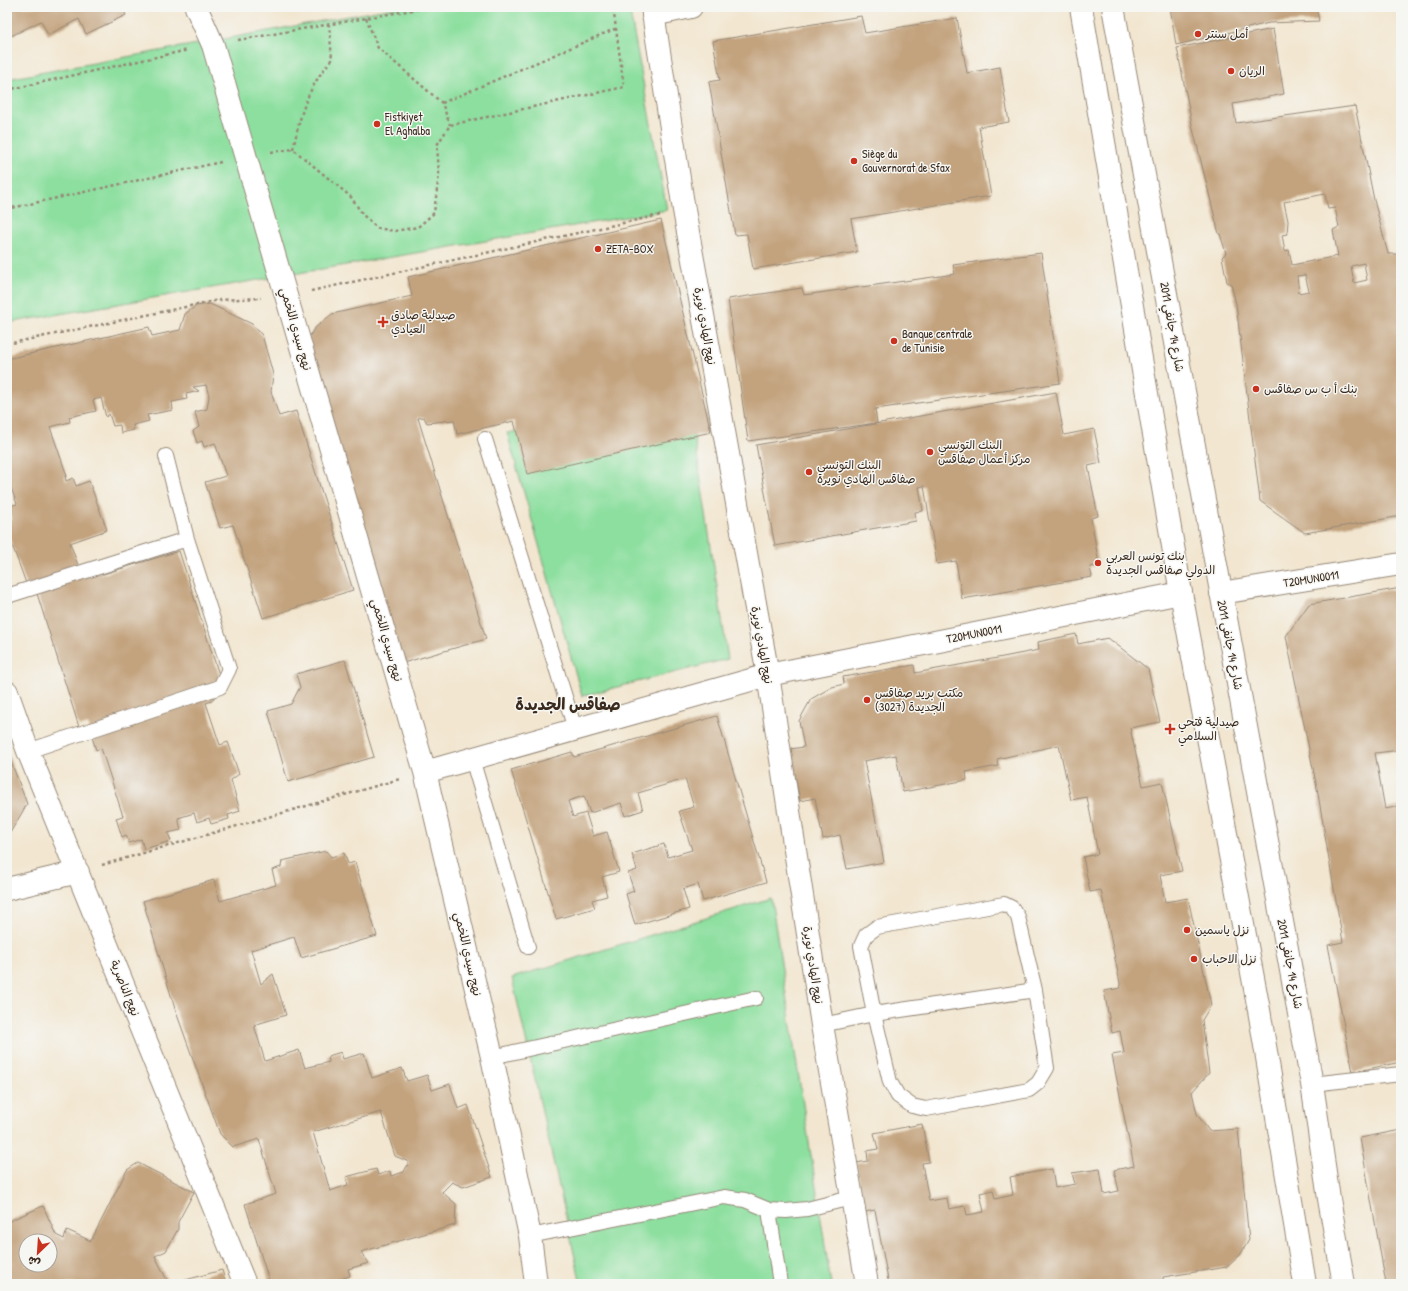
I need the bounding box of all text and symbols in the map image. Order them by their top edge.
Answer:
place label: أمل سنتر [1205,25,1248,42]
marker: أمل سنتر [1193,29,1203,39]
place label: الريان [1239,62,1265,79]
marker: الريان [1226,66,1236,76]
place label: Fistkiyet El Aghalba [384,108,430,139]
marker: Fistkiyet El Aghalba [372,119,382,129]
place label: Siège du Gouvernorat de Sfax [862,145,950,176]
marker: Siège du Gouvernorat de Sfax [849,156,859,166]
place label: ZETA-BOX [606,240,654,257]
marker: ZETA-BOX [593,244,603,254]
street label: شارع 14 جانفي 2011 [1153,280,1189,374]
street label: نهج سيدي اللخمي [274,285,316,373]
street label: نهج الهادي نويرة [689,286,721,366]
place label: صيدلية صادق العيادي [391,306,455,338]
marker: صيدلية صادق العيادي [378,317,388,327]
place label: Banque centrale de Tunisie [902,325,973,356]
marker: Banque centrale de Tunisie [889,336,899,346]
place label: بنك أ ب س صفاقس [1264,380,1358,397]
marker: بنك أ ب س صفاقس [1251,384,1261,394]
place label: البنك التونسي مركز أعمال صفاقس [938,436,1030,467]
marker: البنك التونسي مركز أعمال صفاقس [925,447,935,457]
place label: البنك التونسي صفاقس الهادي نويرة [817,456,916,488]
marker: البنك التونسي صفاقس الهادي نويرة [804,467,814,477]
place label: بنك تونس العربي الدولي صفاقس الجديدة [1106,547,1215,581]
marker: بنك تونس العربي الدولي صفاقس الجديدة [1093,558,1103,568]
street label: T20MUN0011 [1282,566,1340,591]
street label: نهج سيدي اللخمي [365,596,407,684]
street label: شارع 14 جانفي 2011 [1210,598,1248,692]
street label: نهج الهادي نويرة [746,605,778,685]
street label: T20MUN0011 [945,620,1003,647]
place label: مكتب بريد صفاقس الجديدة (3027) [875,684,963,715]
district label: صفاقس الجديدة [515,693,621,715]
marker: مكتب بريد صفاقس الجديدة (3027) [862,695,872,705]
place label: صيدلية فتحي السلامي [1178,713,1239,747]
marker: صيدلية فتحي السلامي [1165,724,1175,734]
street label: نهج سيدي اللخمي [448,910,486,998]
street label: شارع 14 جانفي 2011 [1270,917,1308,1011]
place label: نزل ياسمين [1195,921,1249,938]
street label: نهج الهادي نويرة [798,925,828,1005]
marker: نزل ياسمين [1182,925,1192,935]
place label: نزل الاحباب [1202,950,1257,967]
marker: نزل الاحباب [1189,954,1199,964]
street label: نهج الناصرية [106,957,144,1019]
north arrow [18,1233,58,1273]
text: ش [25,1253,42,1271]

